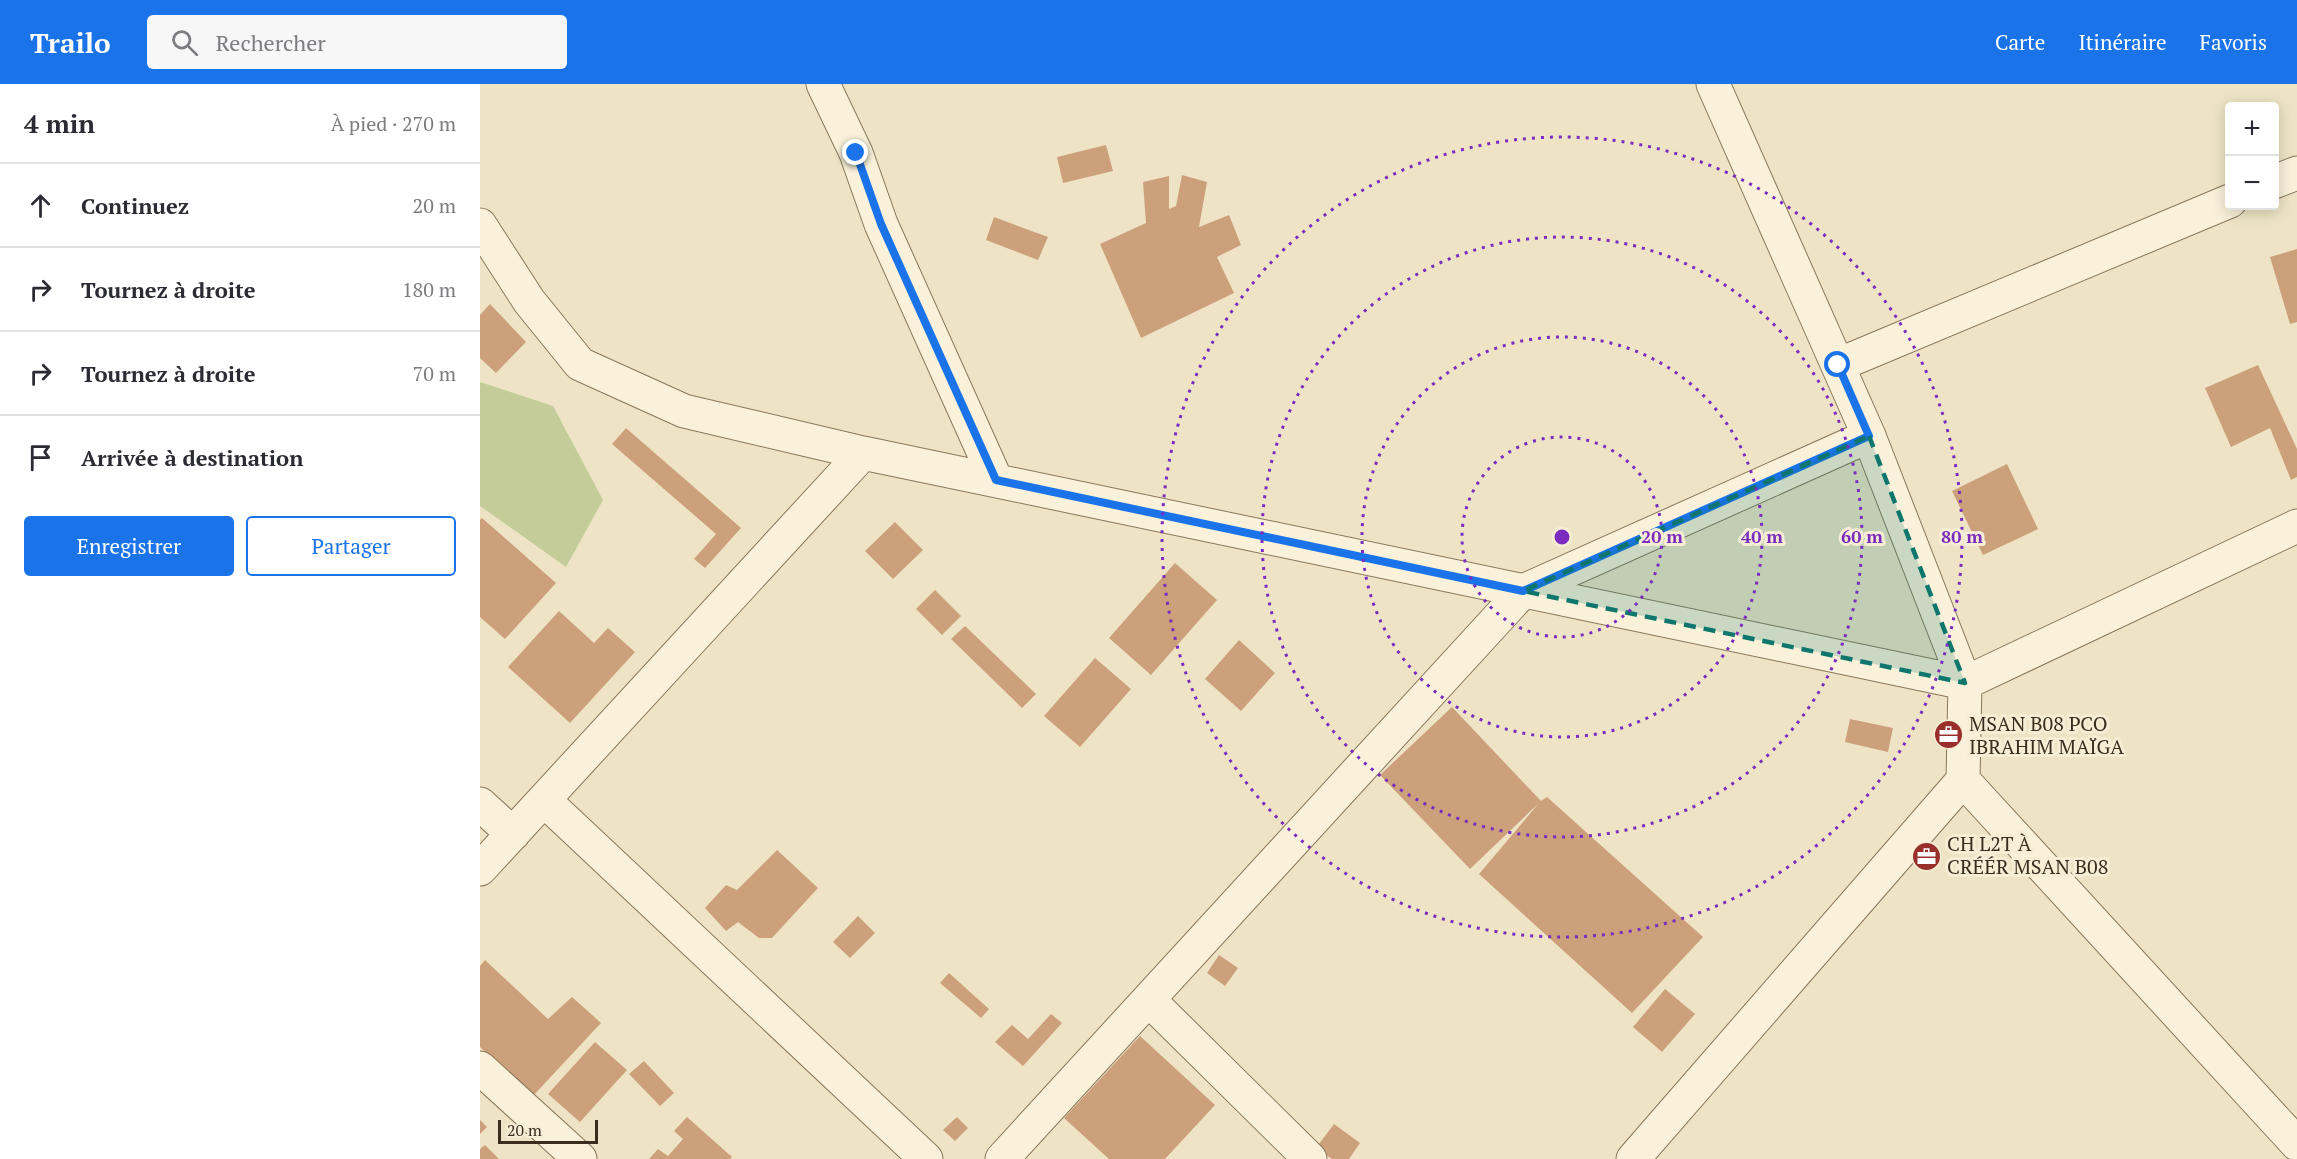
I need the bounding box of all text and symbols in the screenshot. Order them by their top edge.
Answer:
search box [147,15,567,69]
text: Trailo [30,24,111,61]
icon: search [168,26,201,59]
text: Rechercher [216,28,326,57]
text: Carte [1995,28,2045,56]
text: Itinéraire [2078,28,2167,56]
text: Favoris [2200,28,2267,56]
map controls [2225,102,2279,210]
button: + [2225,102,2279,156]
text: 4 min [24,106,95,140]
text: À pied · 270 m [331,110,456,137]
route end [842,139,868,165]
button: − [2225,156,2279,210]
icon: ahead [24,189,57,222]
text: Continuez [81,191,189,220]
text: 20 m [413,192,456,219]
icon: right [24,273,57,306]
text: Tournez à droite [81,275,256,304]
text: 180 m [402,276,456,303]
route start [1824,351,1850,377]
icon: right [24,357,57,390]
text: Tournez à droite [81,359,256,388]
text: 70 m [413,360,456,387]
icon: arrive [24,441,57,474]
text: Arrivée à destination [81,443,303,472]
button: Enregistrer [24,516,234,576]
button: Partager [246,516,456,576]
text: 20 m [1641,524,1683,548]
text: 40 m [1741,524,1783,548]
text: 60 m [1841,524,1883,548]
text: 80 m [1941,524,1983,548]
centre of rings [1552,527,1572,547]
place label: MSAN B08 PCO IBRAHIM MAÏGA [1969,710,2124,760]
office icon: MSAN B08 PCO IBRAHIM MAÏGA [1932,719,1964,751]
place label: CH L2T À CRÉÉR MSAN B08 [1947,830,2108,880]
office icon: CH L2T À CRÉÉR MSAN B08 [1910,840,1942,872]
scale bar [498,1117,598,1144]
text: 20 m [507,1119,542,1141]

